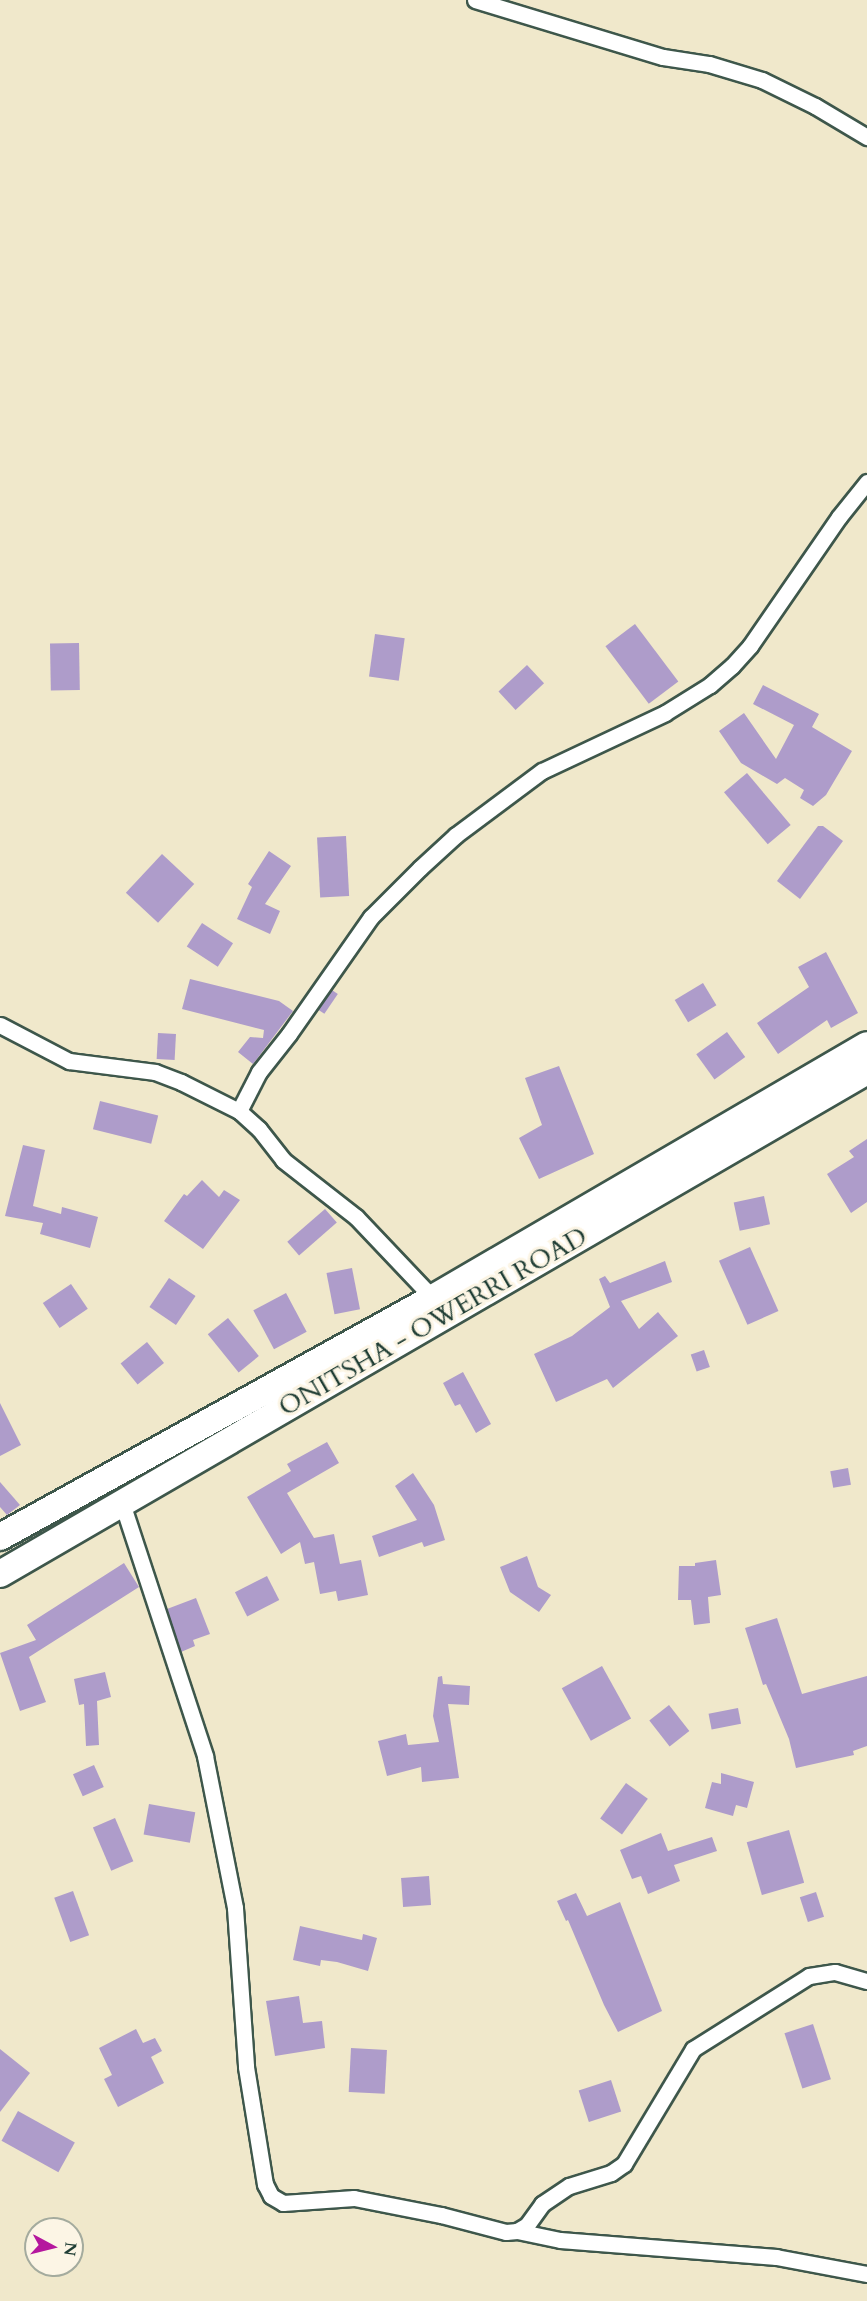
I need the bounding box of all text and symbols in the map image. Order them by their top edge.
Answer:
street label: ONITSHA - OWERRI ROAD [273,1221,593,1423]
north arrow [24,2217,84,2277]
text: N [58,2241,82,2257]

